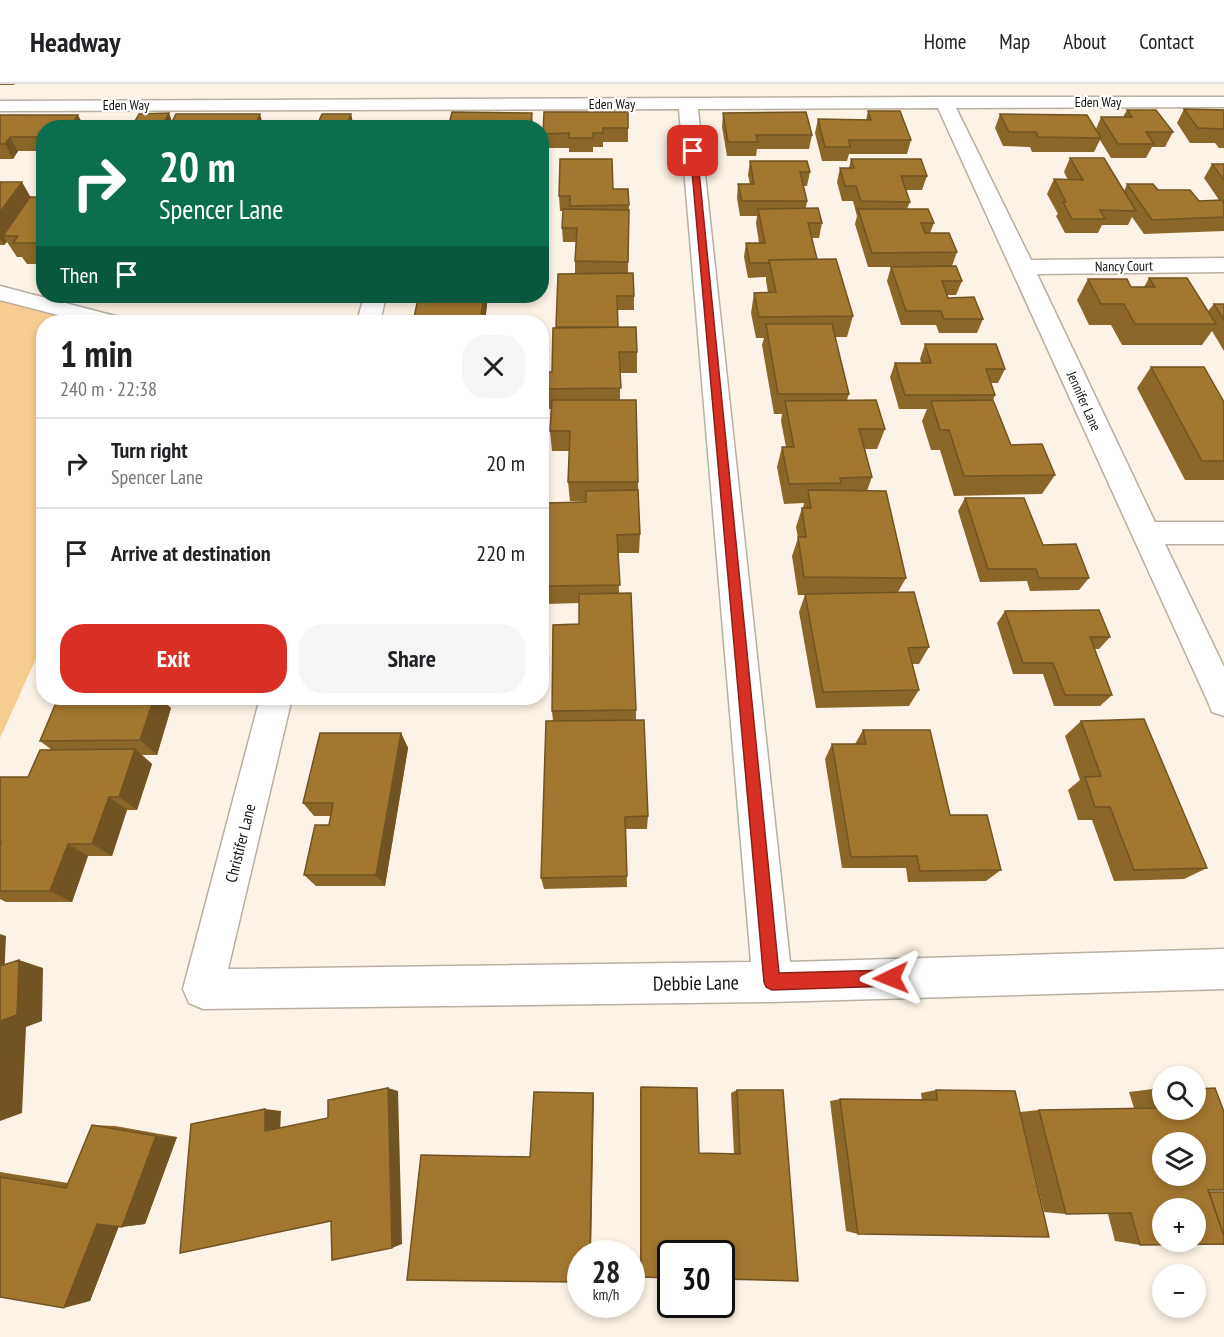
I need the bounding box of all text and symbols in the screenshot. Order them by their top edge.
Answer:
text: Headway [30,23,120,60]
text: Home [924,28,966,55]
text: Map [999,28,1030,55]
text: About [1063,28,1106,55]
text: Contact [1139,28,1194,55]
street label: Eden Way [1075,93,1122,111]
street label: Eden Way [589,95,636,113]
street label: Eden Way [103,96,150,114]
pin [667,125,718,176]
icon: arrive [676,134,709,167]
text: 20 m [159,139,236,194]
icon: right [60,144,138,222]
text: Spencer Lane [159,192,283,226]
street label: Nancy Court [1095,256,1153,276]
icon: arrive [110,258,143,291]
text: Then [60,261,98,289]
text: 1 min [60,330,133,377]
button: close [462,335,525,398]
street label: Jennifer Lane [1062,367,1105,434]
text: 240 m · 22:38 [60,376,157,402]
text: Turn right [111,436,188,464]
icon: right [60,447,93,480]
text: 20 m [486,449,525,477]
text: Spencer Lane [111,464,203,490]
icon: arrive [60,537,93,570]
text: Arrive at destination [111,539,271,567]
text: 220 m [476,539,525,567]
button: Exit [60,624,287,693]
button: Share [299,624,525,693]
street label: Christifer Lane [221,802,259,884]
position arrow [859,946,923,1010]
street label: Debbie Lane [653,969,739,997]
map controls [1152,1066,1206,1318]
button: search [1152,1066,1206,1120]
button: layers [1152,1132,1206,1186]
button: + [1152,1198,1206,1252]
speed limit sign: 30 [657,1240,735,1318]
text: 28 [592,1252,620,1291]
button: − [1152,1264,1206,1318]
text: km/h [593,1285,619,1304]

